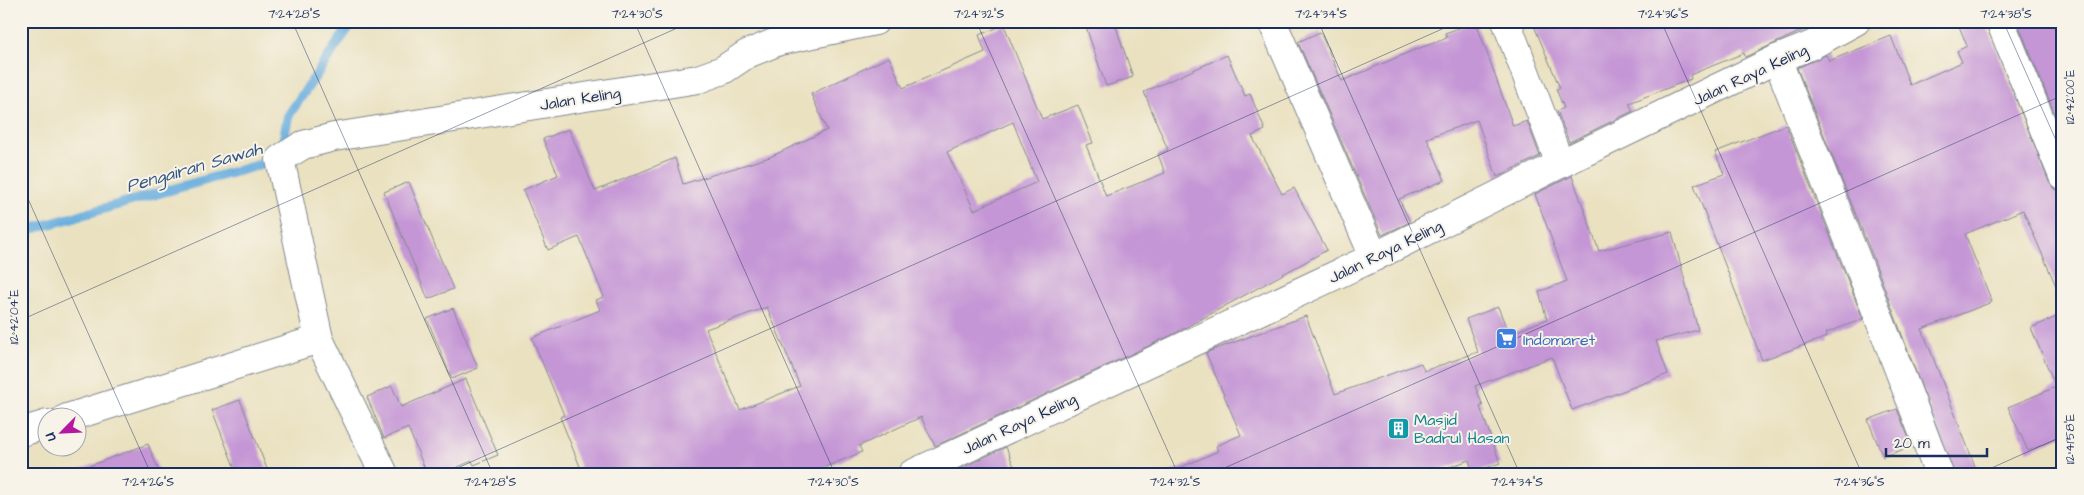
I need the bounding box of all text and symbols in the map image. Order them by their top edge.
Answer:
text: 7°24'28"S [268,6,320,23]
text: 7°24'30"S [611,6,663,23]
text: 7°24'32"S [954,6,1005,23]
text: 7°24'34"S [1295,6,1347,23]
text: 7°24'36"S [1637,6,1689,23]
text: 7°24'38"S [1980,6,2032,23]
street label: Jalan Raya Keling [1690,39,1812,112]
text: 112°42'00"E [2062,70,2079,124]
street label: Jalan Keling [538,82,622,117]
water label: Pengairan Sawah [123,136,266,200]
street label: Jalan Raya Keling [1325,215,1446,290]
text: 112°42'04"E [6,289,23,345]
supermarket icon: Indomaret [1495,327,1519,351]
place label: Indomaret [1523,329,1596,351]
street label: Jalan Raya Keling [959,388,1081,461]
north arrow [38,408,88,458]
place label: Masjid Badrul Hasan [1414,409,1510,449]
text: 112°41'58"E [2062,414,2079,464]
building icon: Masjid Badrul Hasan [1386,416,1410,440]
scale bar [1886,425,1988,457]
text: U [40,429,62,445]
text: 20 m [1894,433,1930,454]
text: 7°24'26"S [122,474,174,491]
text: 7°24'28"S [464,474,516,491]
text: 7°24'30"S [807,474,859,491]
text: 7°24'32"S [1150,474,1201,491]
text: 7°24'34"S [1491,474,1543,491]
text: 7°24'36"S [1833,474,1885,491]

